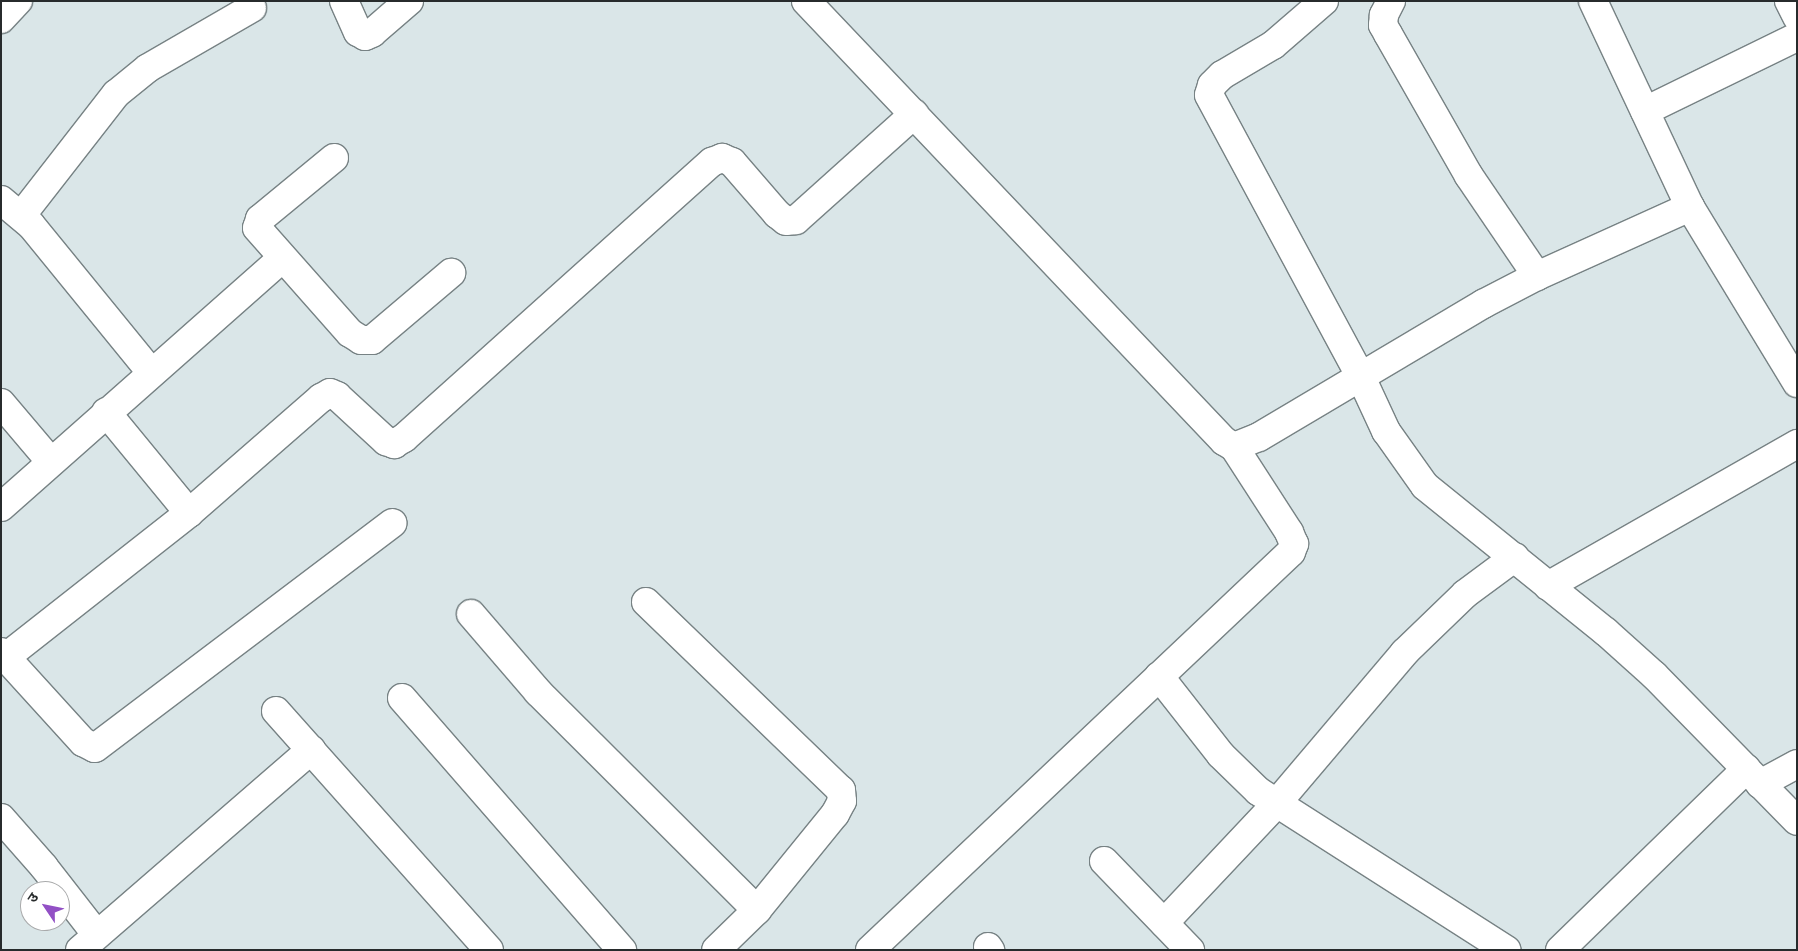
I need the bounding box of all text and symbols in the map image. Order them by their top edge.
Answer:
north arrow [20,881,70,931]
text: उ [24,890,42,906]

